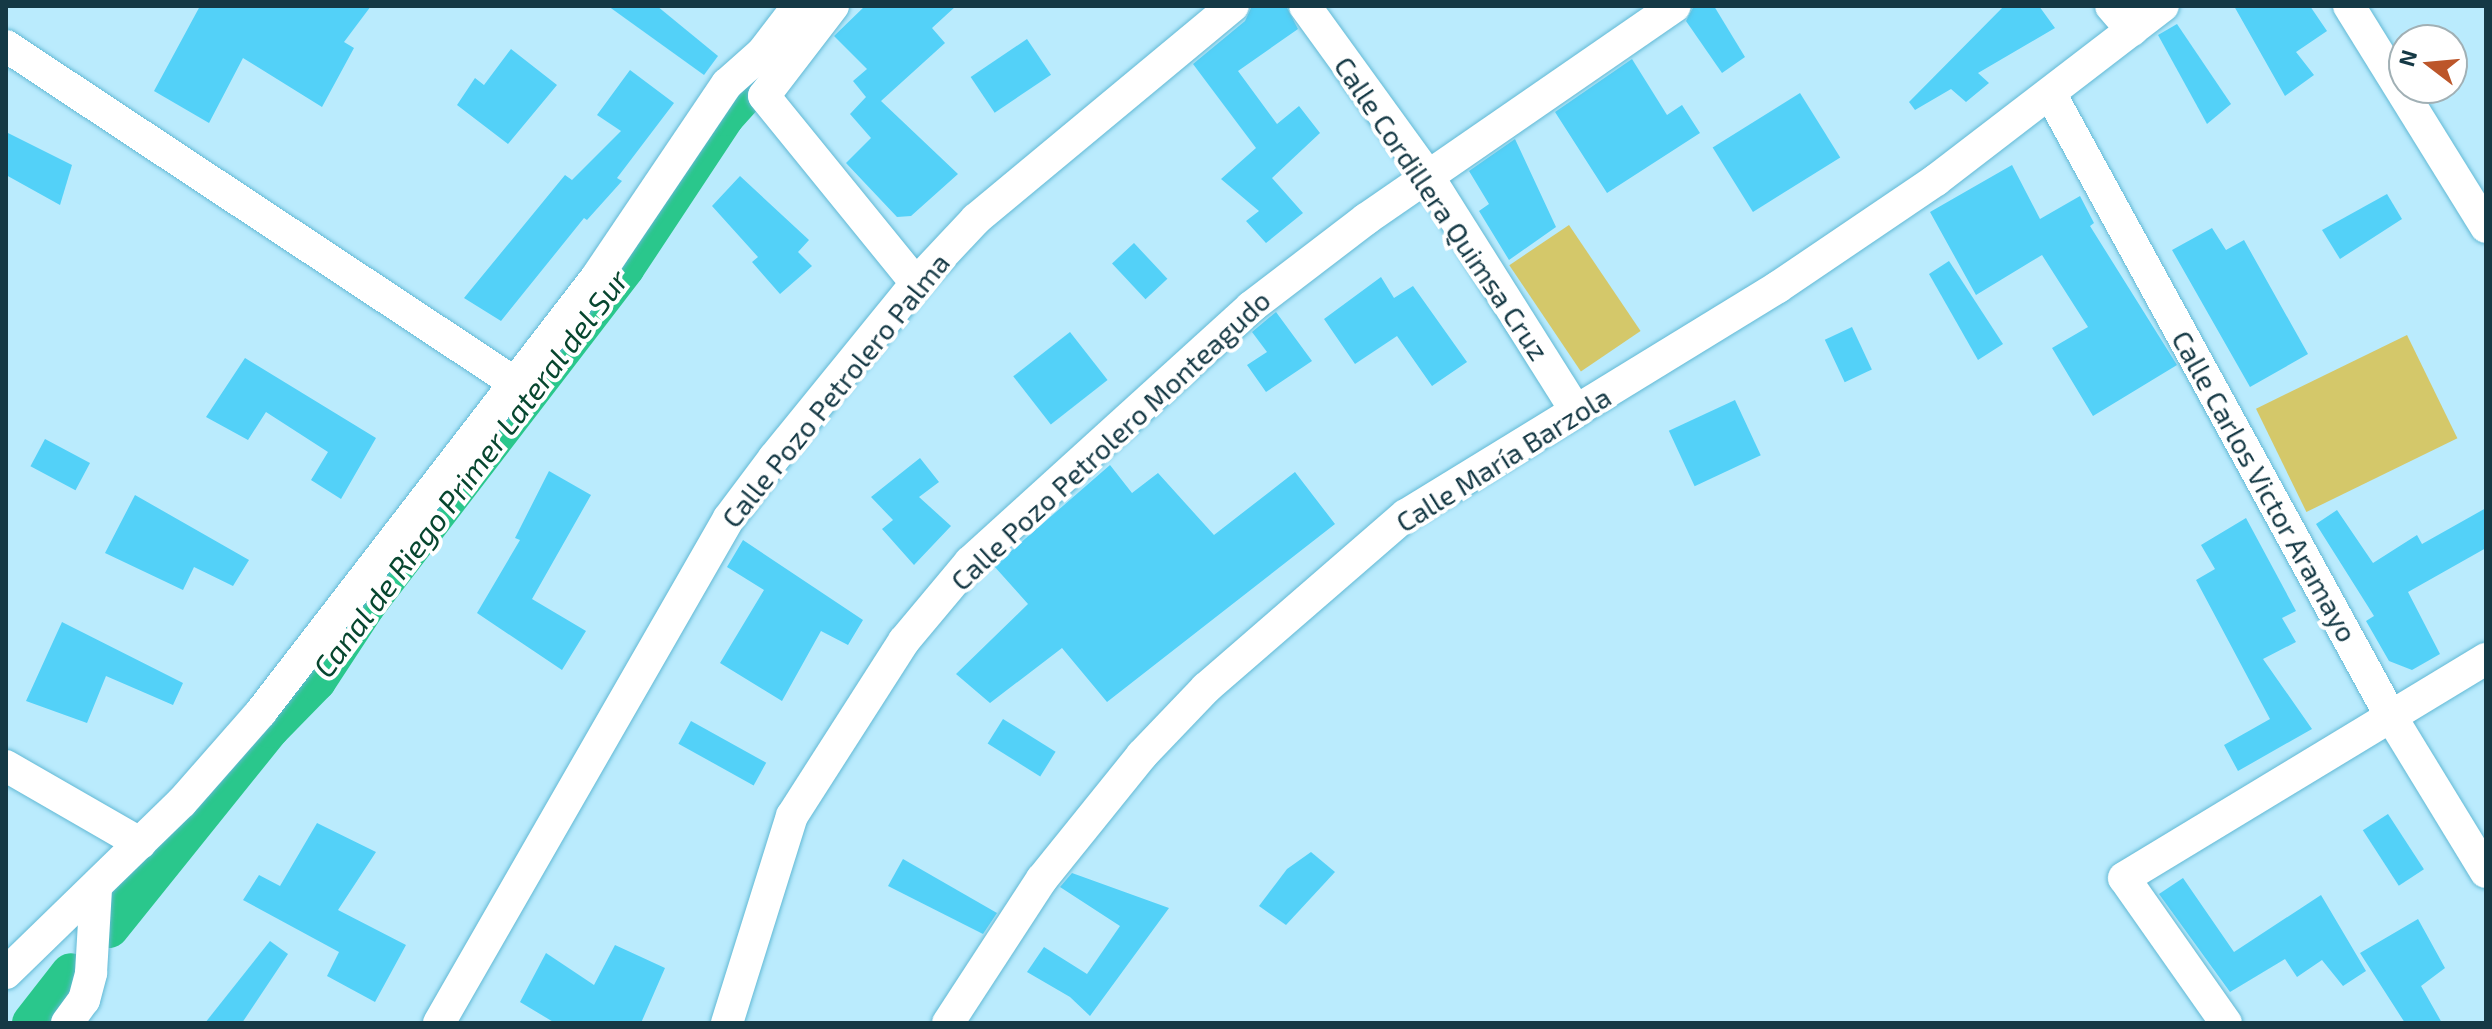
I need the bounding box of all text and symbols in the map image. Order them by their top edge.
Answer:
north arrow [2388,24,2468,104]
text: N [2392,47,2422,69]
street label: Calle Cordillera Quimsa Cruz [1328,50,1556,366]
street label: Calle Pozo Petrolero Palma [714,246,956,534]
water label: Canal de Riego Primer Lateral del Sur [304,261,636,685]
street label: Calle Pozo Petrolero Monteagudo [943,283,1277,597]
street label: Calle Carlos Victor Aramayo [2165,324,2365,648]
street label: Calle María Barzola [1389,379,1617,539]

